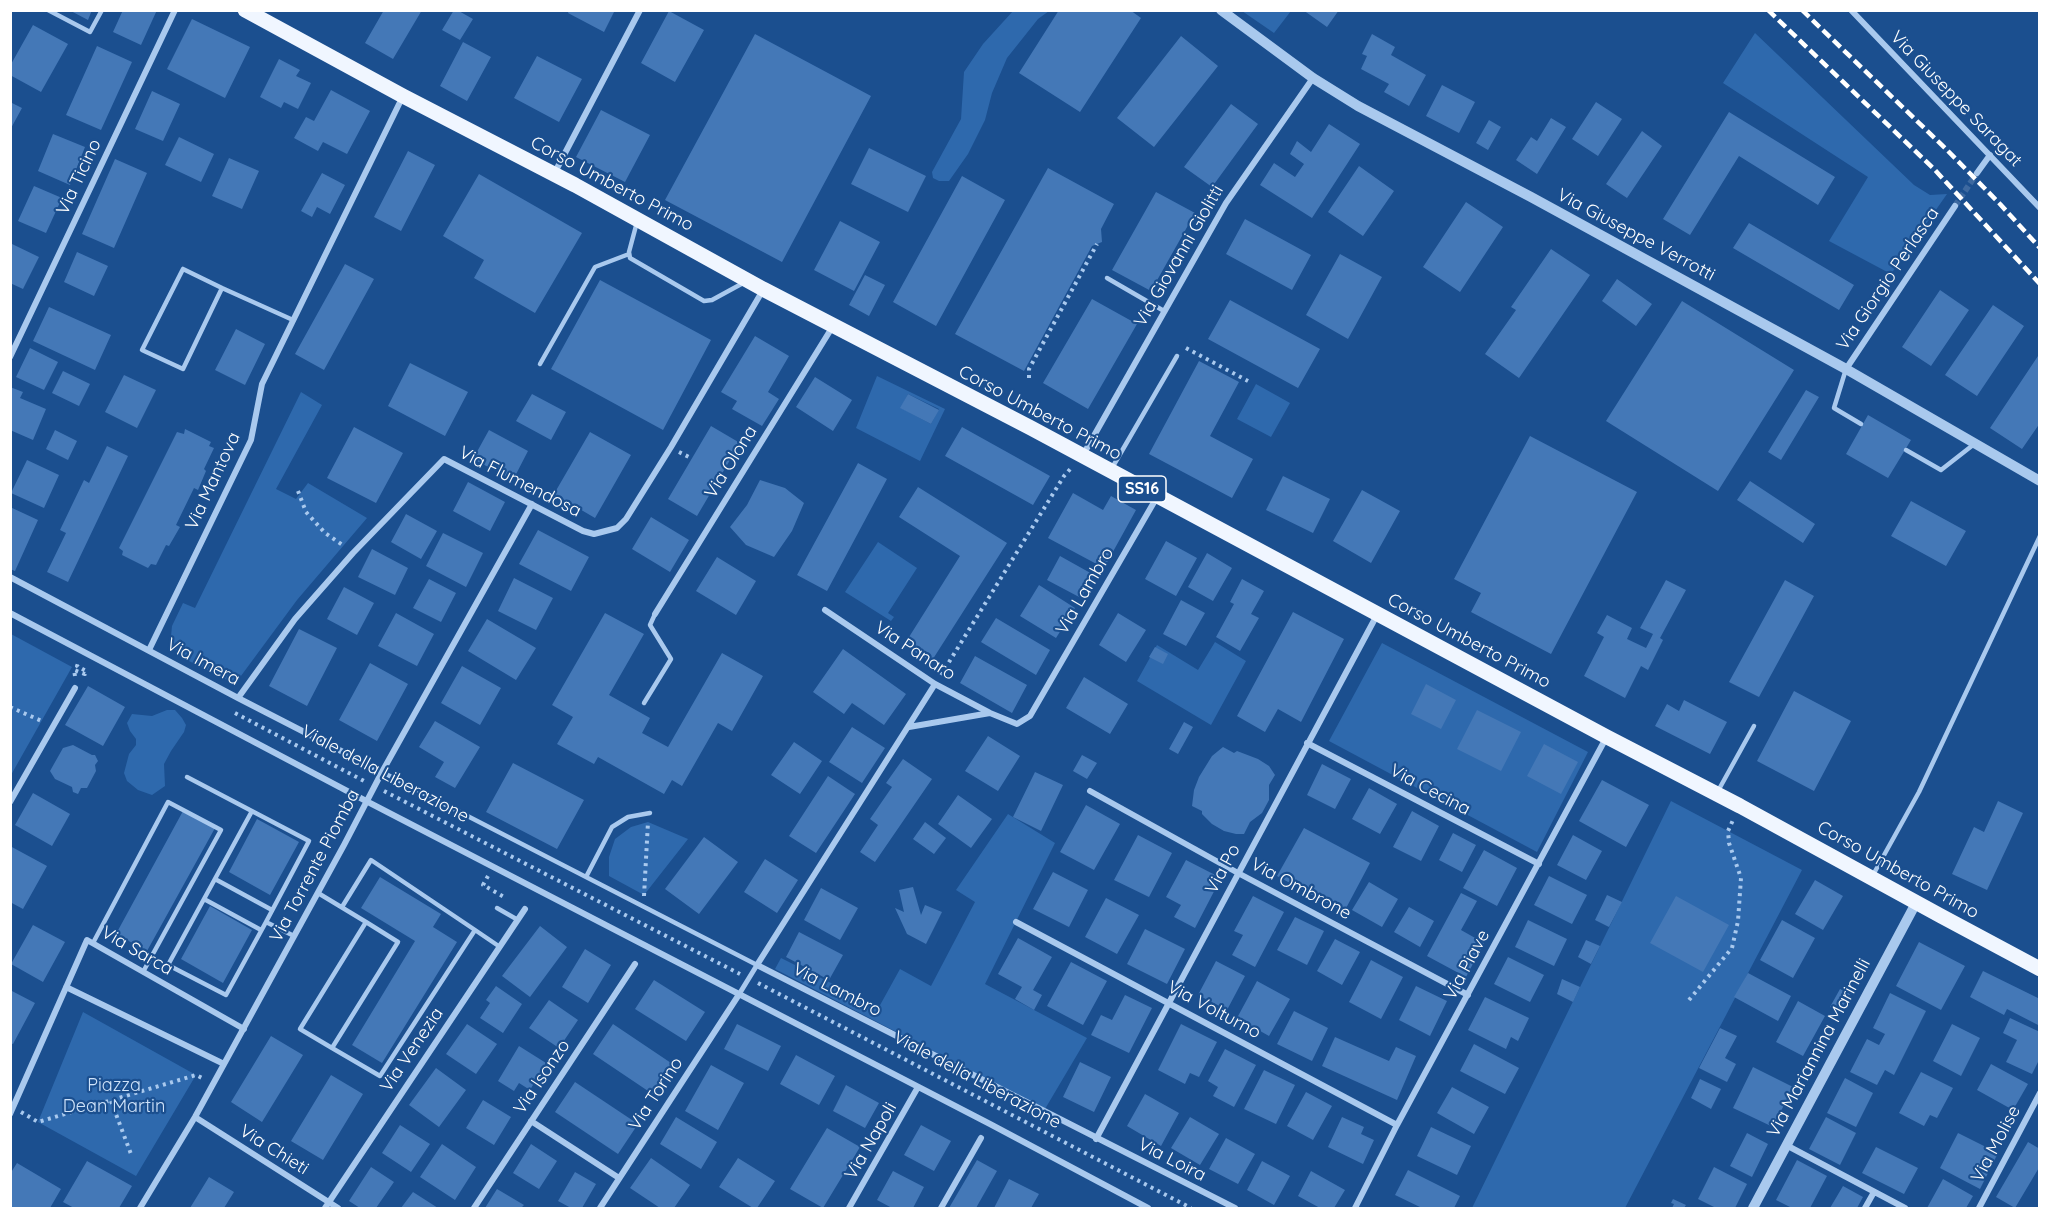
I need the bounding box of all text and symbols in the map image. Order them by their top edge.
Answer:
street label: Via Giuseppe Saragat [1886,27,2026,171]
street label: Corso Umberto Primo [527,132,697,236]
street label: Via Ticino [52,136,106,218]
street label: Via Giovanni Giolitti [1130,181,1228,331]
street label: Via Giuseppe Verrotti [1553,184,1719,286]
street label: Via Giorgio Perlasca [1832,203,1944,355]
street label: Corso Umberto Primo [955,361,1125,465]
street label: Via Olona [700,422,762,502]
street label: Via Mantova [181,429,245,533]
street label: Via Flumendosa [455,442,585,522]
road number: SS16 [1118,476,1166,502]
street label: Via Lambro [1051,544,1119,638]
street label: Corso Umberto Primo [1384,589,1554,693]
street label: Via Panaro [871,617,959,685]
street label: Via Imera [162,634,244,690]
street label: Viale della Liberazione [297,721,473,827]
street label: Via Cecina [1386,760,1474,820]
street label: Via Torrente Piomba [266,786,364,946]
street label: Corso Umberto Primo [1813,817,1983,923]
street label: Via Po [1201,841,1245,897]
street label: Via Ombrone [1247,853,1355,925]
street label: Via Sarca [97,922,177,980]
street label: Via Piave [1440,926,1494,1004]
street label: Via Mariannina Marinelli [1763,955,1875,1141]
street label: Via Lambro [789,958,885,1022]
street label: Via Volturno [1164,976,1264,1044]
street label: Via Venezia [376,1004,448,1096]
street label: Viale della Liberazione [889,1027,1065,1133]
street label: Via Isonzo [509,1036,575,1118]
street label: Via Torino [624,1053,688,1135]
park label: Piazza Dean Martin [63,1075,165,1118]
street label: Via Napoli [840,1099,902,1183]
street label: Via Molise [1967,1102,2025,1186]
street label: Via Chieti [235,1120,313,1180]
street label: Via Loira [1134,1134,1210,1186]

